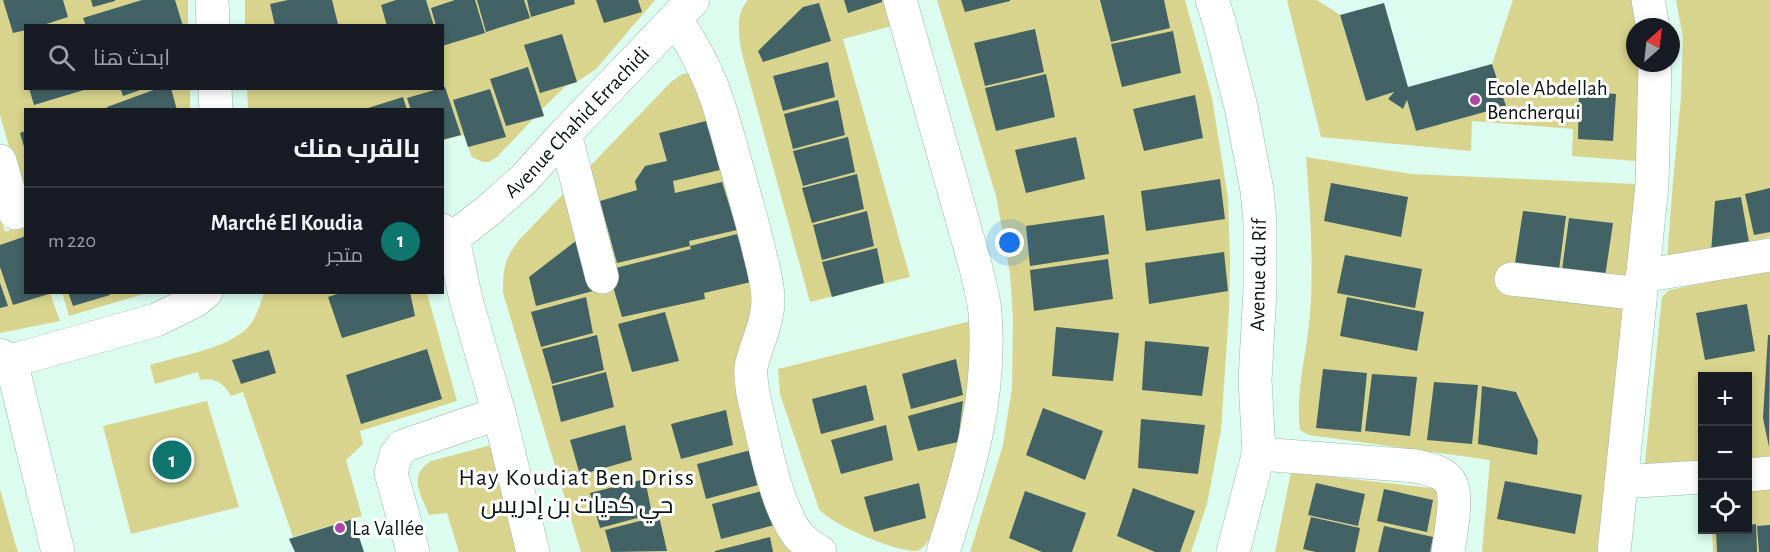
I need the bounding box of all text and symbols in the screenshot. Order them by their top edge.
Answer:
north arrow [1626,18,1680,72]
search box [24,24,444,90]
icon: search [45,41,78,74]
street label: Avenue Chahid Errachidi [501,43,653,202]
text: ابحث هنا [93,47,170,69]
place label: Ecole Abdellah Bencherqui [1487,78,1608,123]
marker: Ecole Abdellah Bencherqui [1468,93,1482,107]
text: بالقرب منك [293,136,420,162]
text: Marché El Koudia [211,212,363,234]
street label: Avenue du Rif [1247,217,1270,332]
your location [995,228,1024,257]
text: 220 m [48,231,96,251]
text: 1 [397,231,404,251]
text: متجر [326,246,363,266]
map controls [1698,372,1752,534]
button: + [1698,372,1752,426]
button: − [1698,426,1752,480]
pin: 1 [152,438,192,482]
district label: Hay Koudiat Ben Driss حي كديات بن إدريس [459,466,695,524]
button: locate [1698,480,1752,534]
place label: La Vallée [352,518,424,539]
marker: La Vallée [333,521,347,535]

